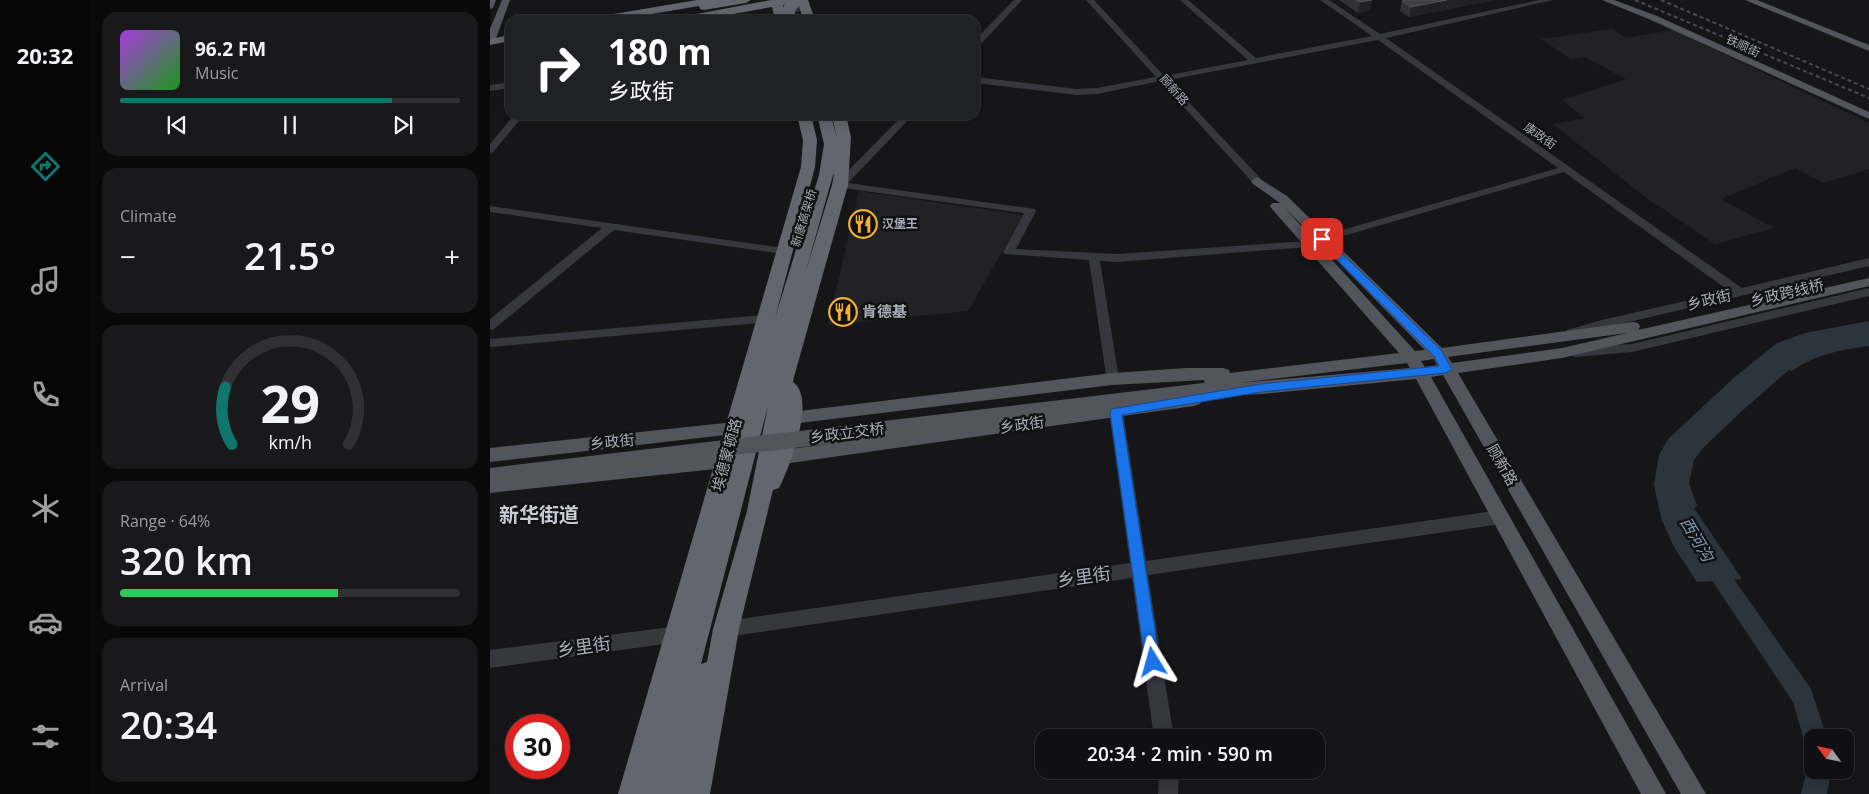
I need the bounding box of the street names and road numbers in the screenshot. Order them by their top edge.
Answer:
street label: 铁顺街 [1723,30,1763,61]
street label: 顾新路 [1156,71,1193,109]
street label: 康政街 [1521,118,1560,153]
street label: 新康高架桥 [787,187,820,249]
street label: 乡政跨线桥 [1748,274,1826,310]
street label: 乡政街 [1685,284,1733,314]
street label: 乡政街 [998,411,1046,437]
street label: 埃德蒙顿路 [707,416,745,494]
street label: 乡政立交桥 [808,418,885,447]
street label: 乡政街 [588,429,635,453]
street label: 顾新路 [1483,440,1523,489]
street label: 乡里街 [1055,560,1112,592]
street label: 乡里街 [555,630,612,662]

